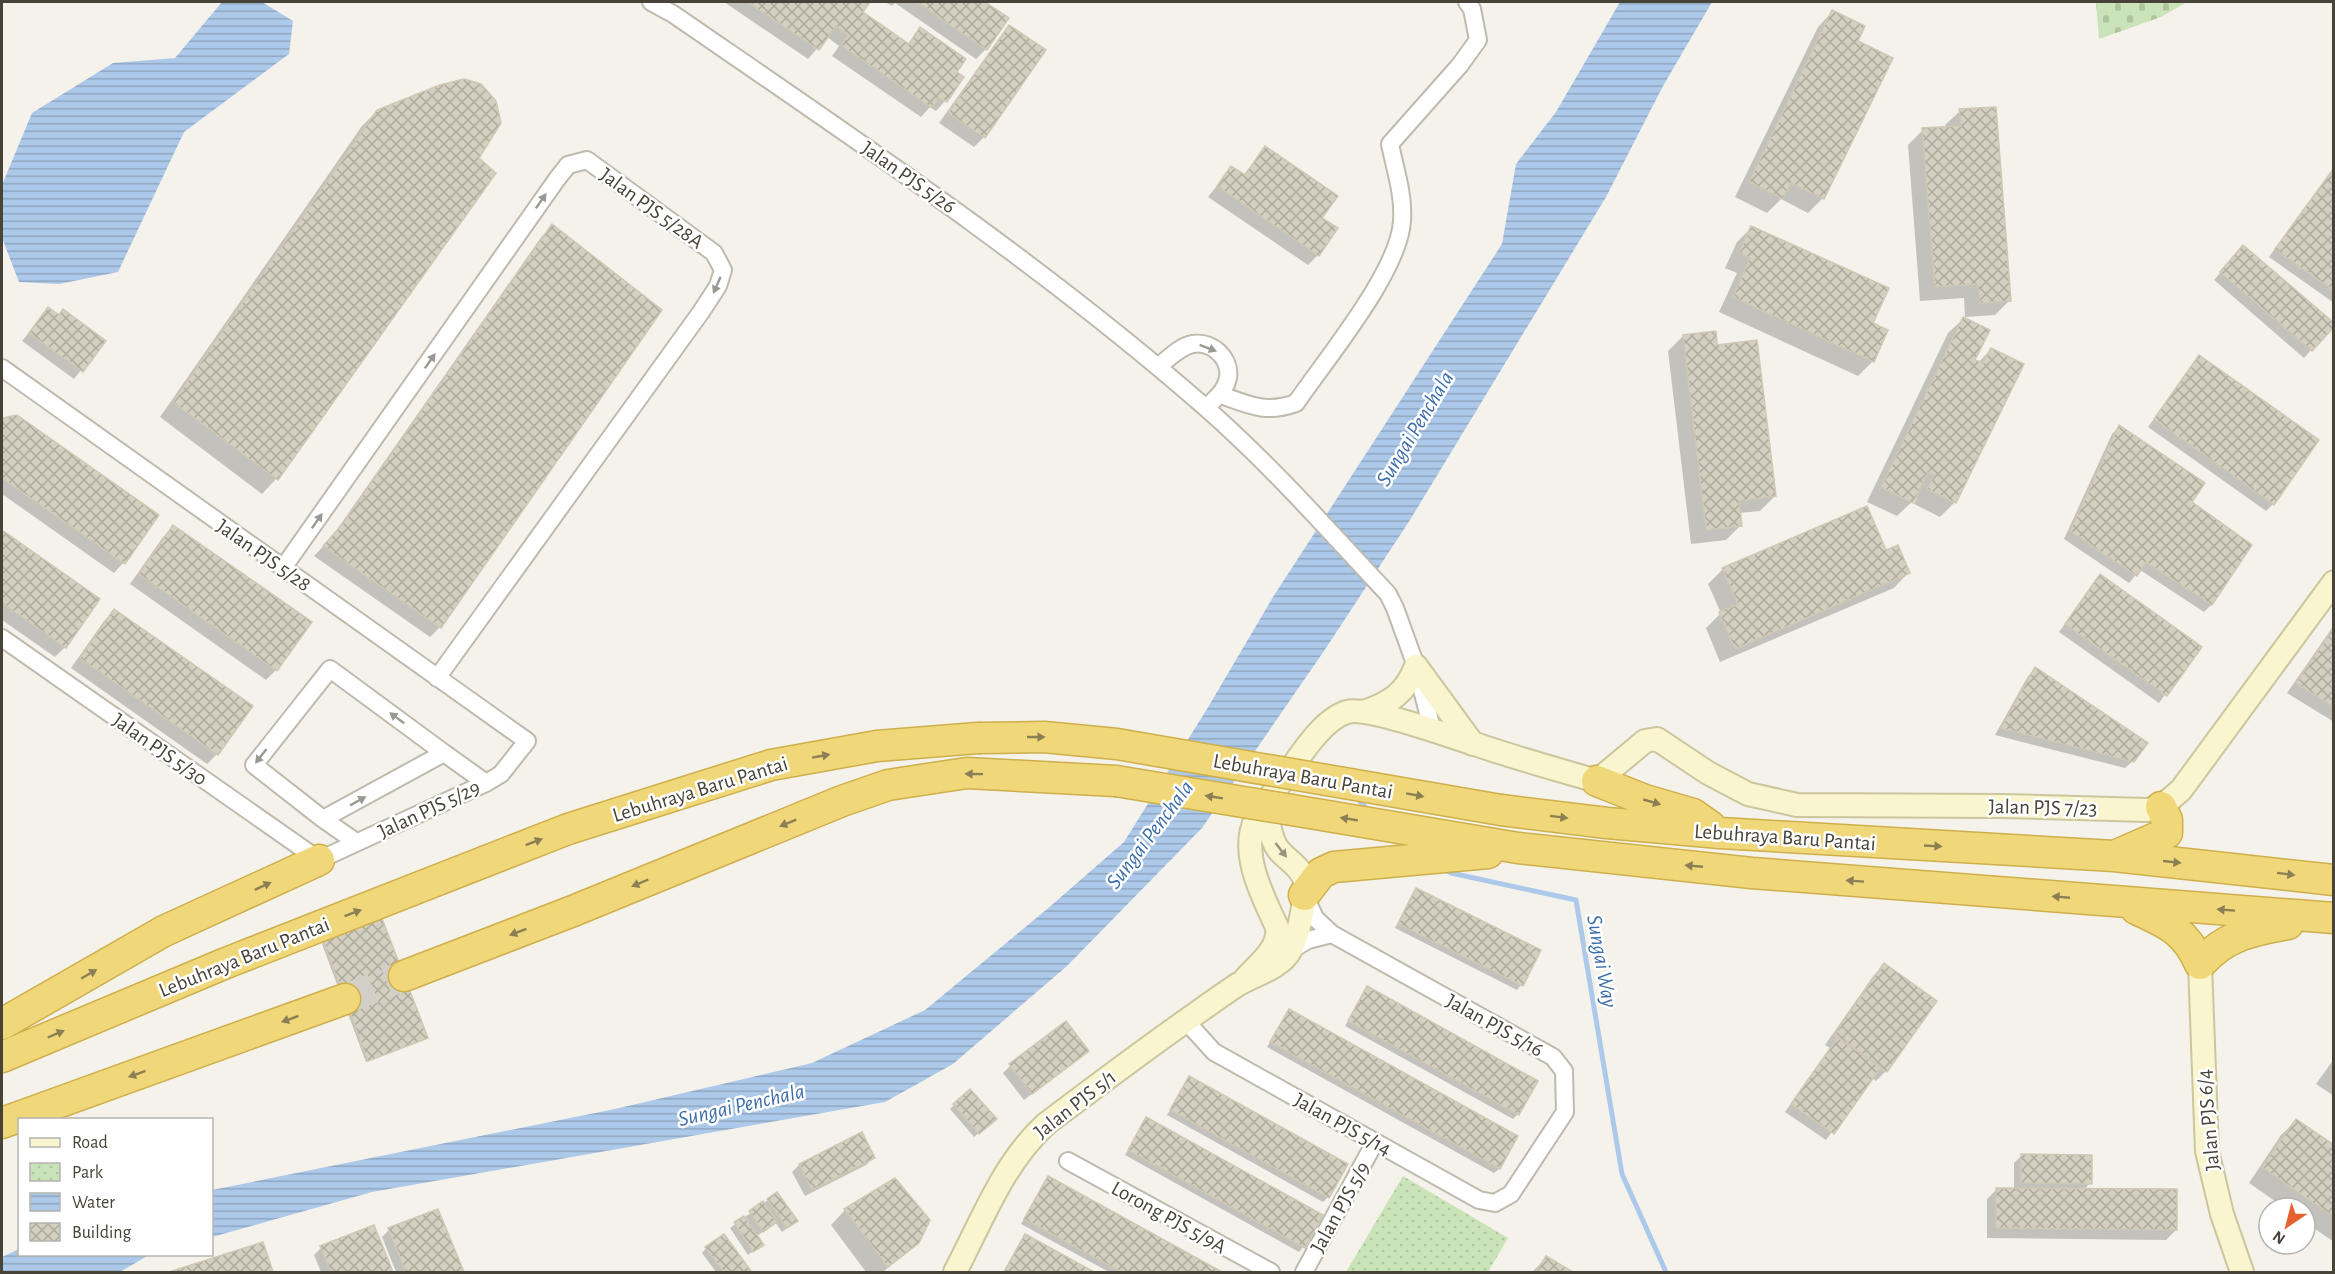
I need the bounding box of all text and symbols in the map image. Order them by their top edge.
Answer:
street label: Jalan PJS 5/26 [858,137,960,218]
street label: Jalan PJS 5/28A [596,164,707,253]
one-way arrow [535,194,547,210]
one-way arrow [712,277,721,294]
one-way arrow [1199,343,1217,353]
one-way arrow [424,354,436,370]
water label: Sungai Penchala [1372,368,1458,490]
one-way arrow [311,513,323,529]
street label: Jalan PJS 5/28 [213,515,315,596]
street label: Jalan PJS 5/30 [109,709,211,790]
one-way arrow [390,713,405,725]
one-way arrow [1027,732,1046,742]
one-way arrow [255,748,268,763]
street label: Lebuhraya Baru Pantai [1211,750,1394,803]
one-way arrow [812,751,831,760]
street label: Lebuhraya Baru Pantai [610,753,790,826]
one-way arrow [964,769,983,779]
water label: Sungai Penchala [1102,776,1197,893]
street label: Jalan PJS 5/29 [375,777,483,842]
one-way arrow [1406,791,1425,800]
one-way arrow [1204,792,1223,801]
one-way arrow [350,795,366,806]
street label: Jalan PJS 7/23 [1989,796,2097,819]
one-way arrow [1643,798,1661,807]
one-way arrow [1549,813,1568,822]
one-way arrow [1339,814,1358,823]
one-way arrow [779,818,797,828]
street label: Lebuhraya Baru Pantai [1693,821,1877,854]
one-way arrow [526,837,544,847]
one-way arrow [1924,842,1943,851]
one-way arrow [1275,843,1287,858]
one-way arrow [2162,857,2181,867]
one-way arrow [1685,861,1704,871]
one-way arrow [2277,869,2296,879]
one-way arrow [1845,876,1864,886]
one-way arrow [631,879,649,888]
one-way arrow [254,881,271,890]
one-way arrow [2052,892,2071,902]
one-way arrow [2216,905,2235,914]
one-way arrow [344,908,362,917]
water label: Sungai Way [1583,913,1621,1009]
street label: Lebuhraya Baru Pantai [156,914,333,1001]
one-way arrow [509,928,527,937]
one-way arrow [81,968,97,979]
street label: Jalan PJS 5/16 [1443,990,1547,1061]
one-way arrow [280,1014,298,1024]
one-way arrow [47,1029,65,1039]
street label: Jalan PJS 5/1 [1030,1066,1120,1143]
street label: Jalan PJS 6/4 [2194,1068,2223,1171]
one-way arrow [128,1069,146,1079]
water label: Sungai Penchala [676,1080,807,1130]
street label: Jalan PJS 5/14 [1291,1089,1395,1160]
legend [18,1118,213,1256]
text: Road [72,1134,108,1152]
street label: Jalan PJS 5/9 [1307,1158,1374,1256]
text: Park [72,1164,104,1182]
street label: Lorong PJS 5/9A [1108,1177,1230,1258]
text: Water [72,1194,115,1212]
north arrow [2257,1196,2317,1256]
text: Building [72,1224,132,1242]
text: N [2270,1228,2288,1247]

